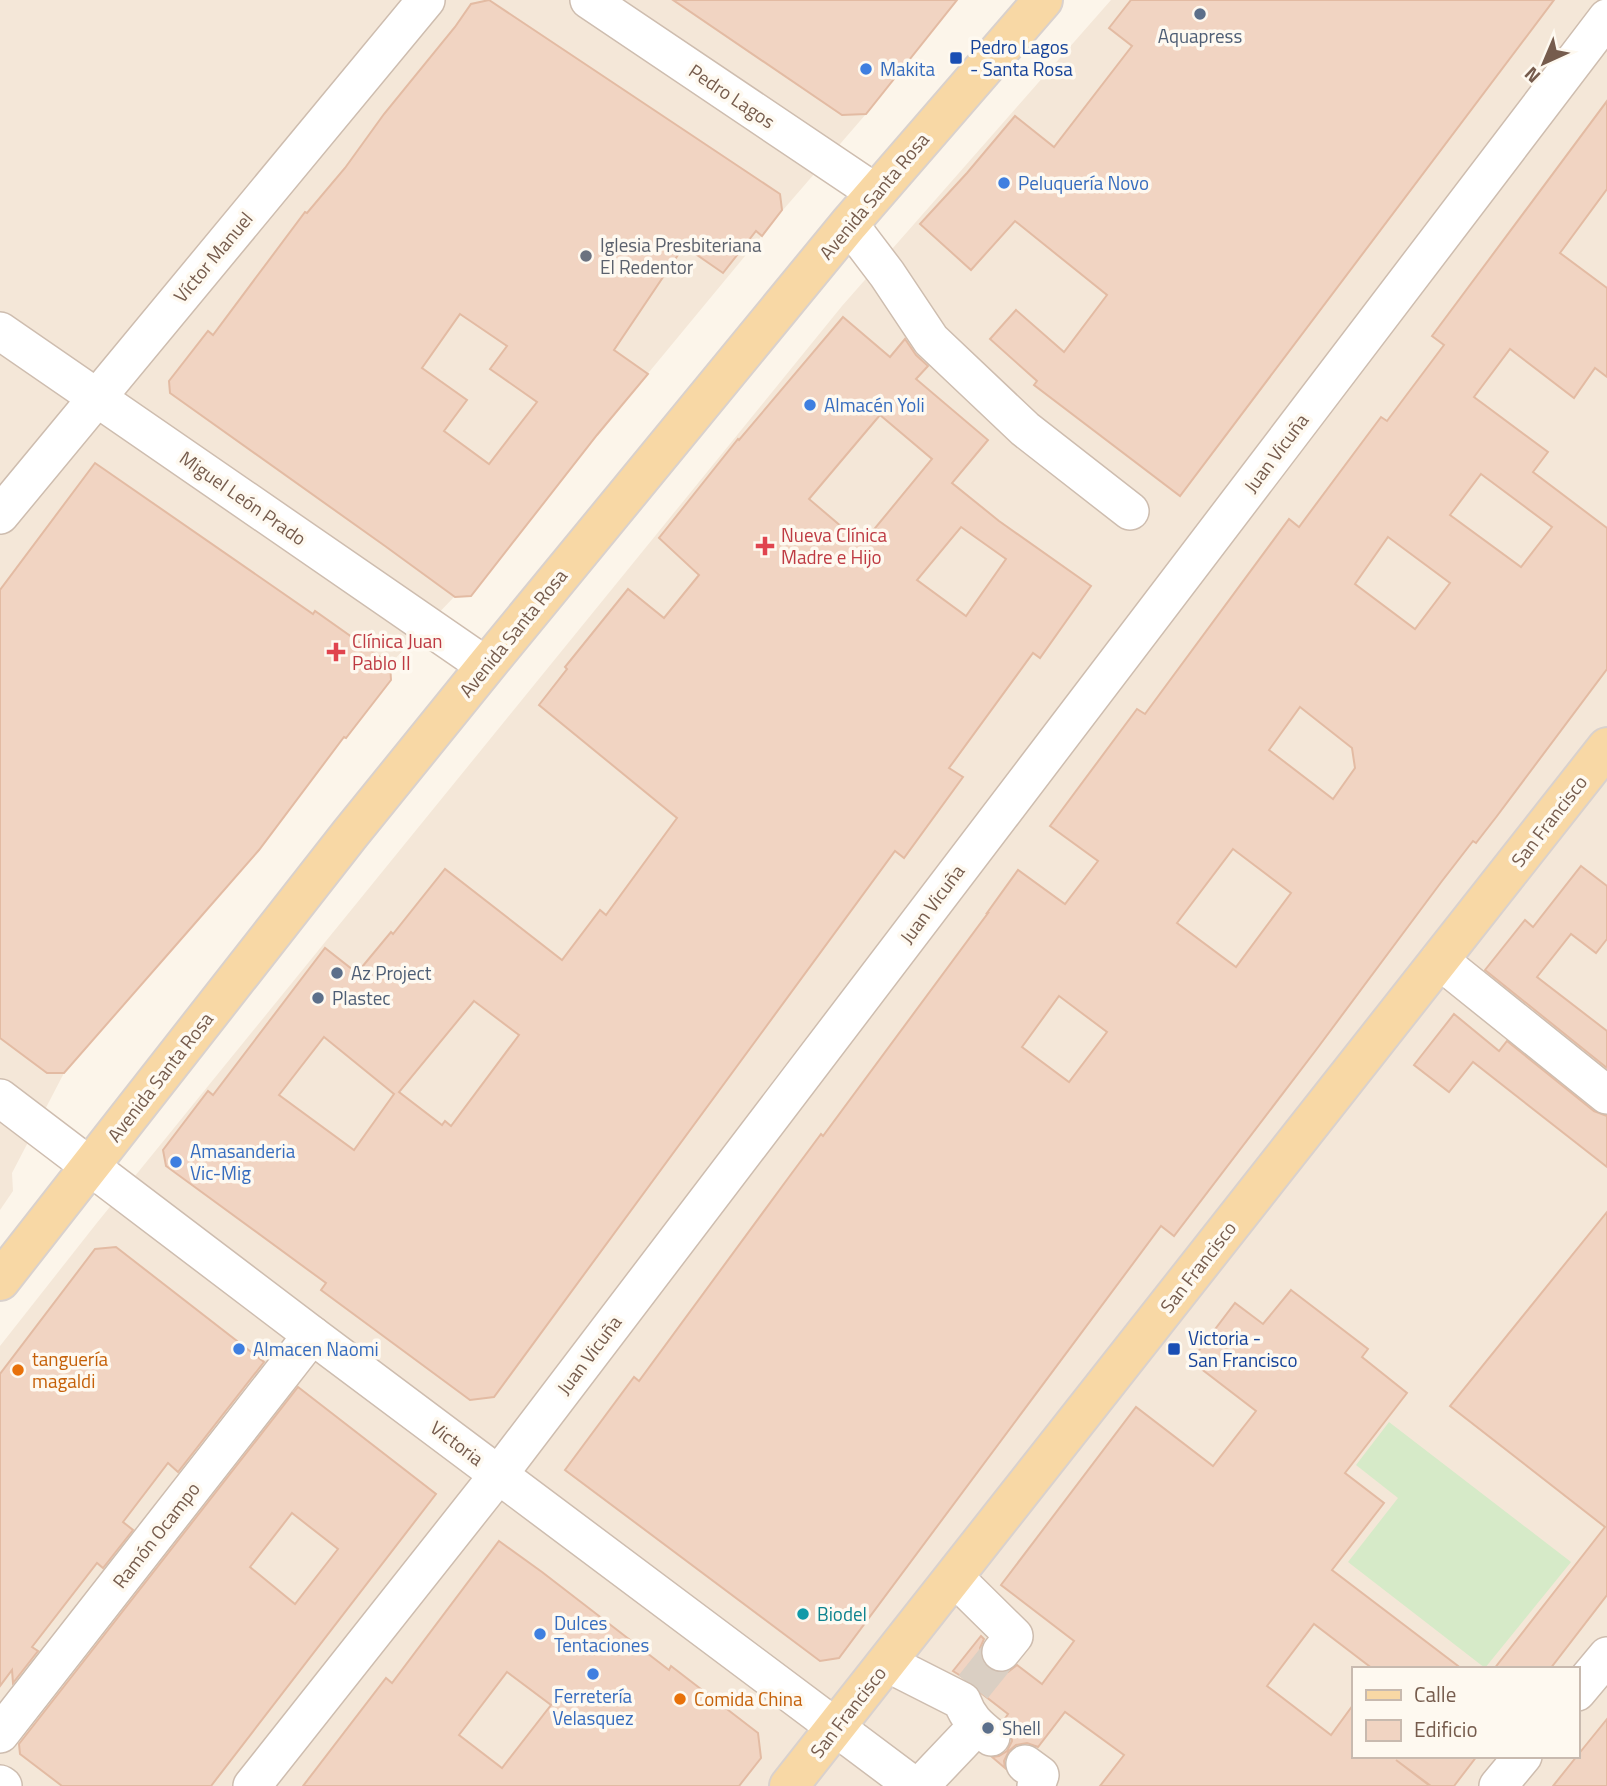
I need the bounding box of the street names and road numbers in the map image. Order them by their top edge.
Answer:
street label: Pedro Lagos [683,56,781,135]
street label: Avenida Santa Rosa [812,126,936,265]
street label: Víctor Manuel [166,205,259,308]
street label: Juan Vicuña [1236,407,1315,498]
street label: Miguel León Prado [174,443,312,552]
street label: Avenida Santa Rosa [452,562,574,703]
street label: San Francisco [1503,769,1594,873]
street label: Juan Vicuña [892,858,971,949]
street label: Avenida Santa Rosa [100,1005,220,1148]
street label: San Francisco [1152,1215,1243,1319]
street label: Juan Vicuña [549,1309,628,1400]
street label: Victoria [424,1413,491,1473]
street label: Ramón Ocampo [105,1475,206,1594]
street label: San Francisco [802,1660,893,1764]

